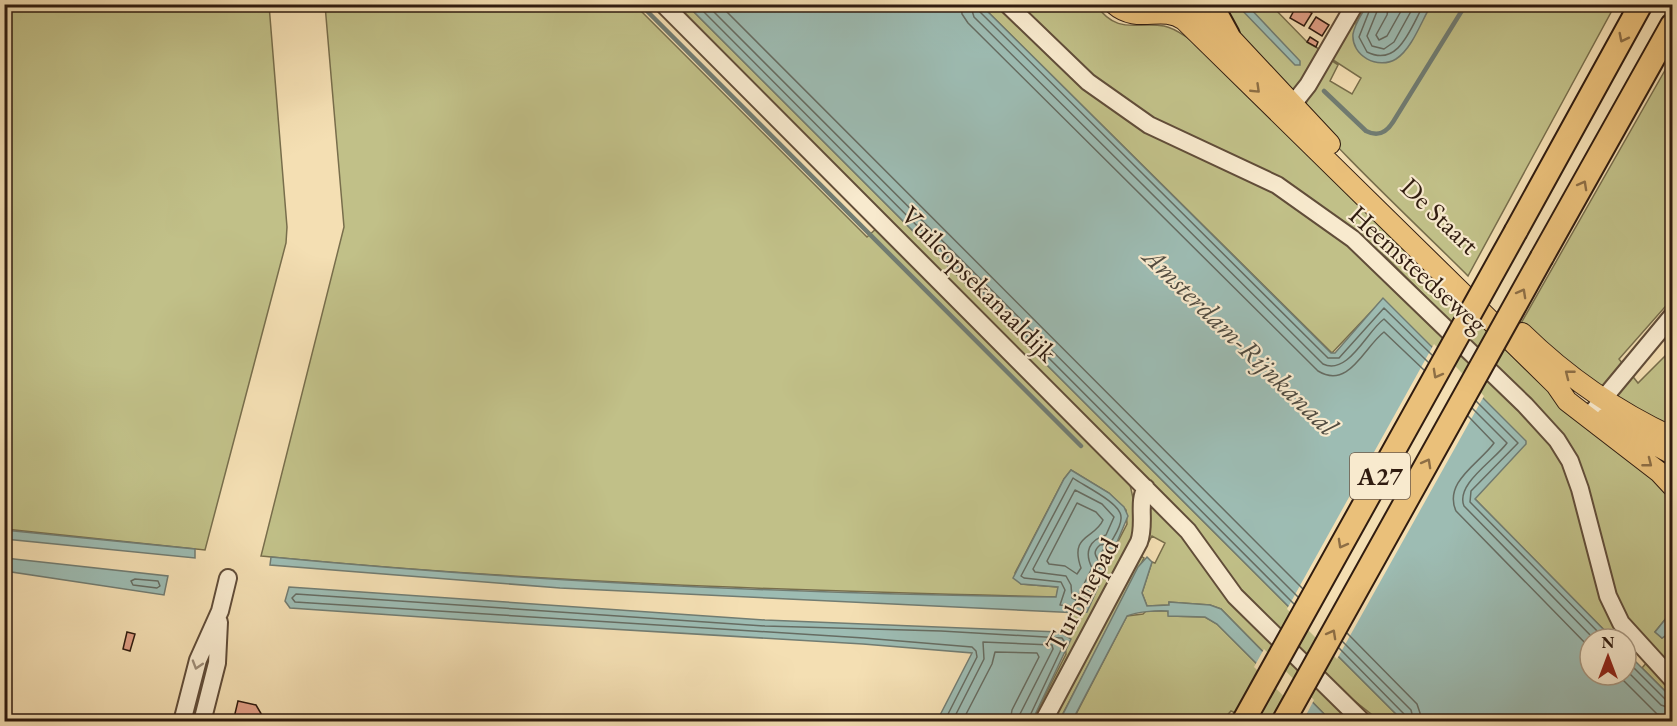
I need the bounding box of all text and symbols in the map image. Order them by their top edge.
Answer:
one-way arrow [1619,32,1631,43]
one-way arrow [1248,81,1259,92]
street label: De Staart [1394,170,1488,262]
one-way arrow [1576,181,1587,191]
street label: Heemsteedseweg [1342,197,1495,340]
street label: Vuilcopsekanaaldijk [894,198,1065,370]
water label: Amsterdam-Rijnkanaal [1135,237,1347,444]
one-way arrow [1515,289,1526,299]
one-way arrow [1432,367,1444,378]
one-way arrow [1565,371,1576,382]
road number: A27 [1350,453,1410,499]
one-way arrow [1641,456,1652,467]
one-way arrow [1420,459,1431,470]
street label: Turbinepad [1037,531,1126,658]
one-way arrow [1338,538,1349,548]
north arrow [1578,627,1638,687]
one-way arrow [1325,630,1336,640]
text: N [1602,632,1615,653]
one-way arrow [192,659,204,670]

